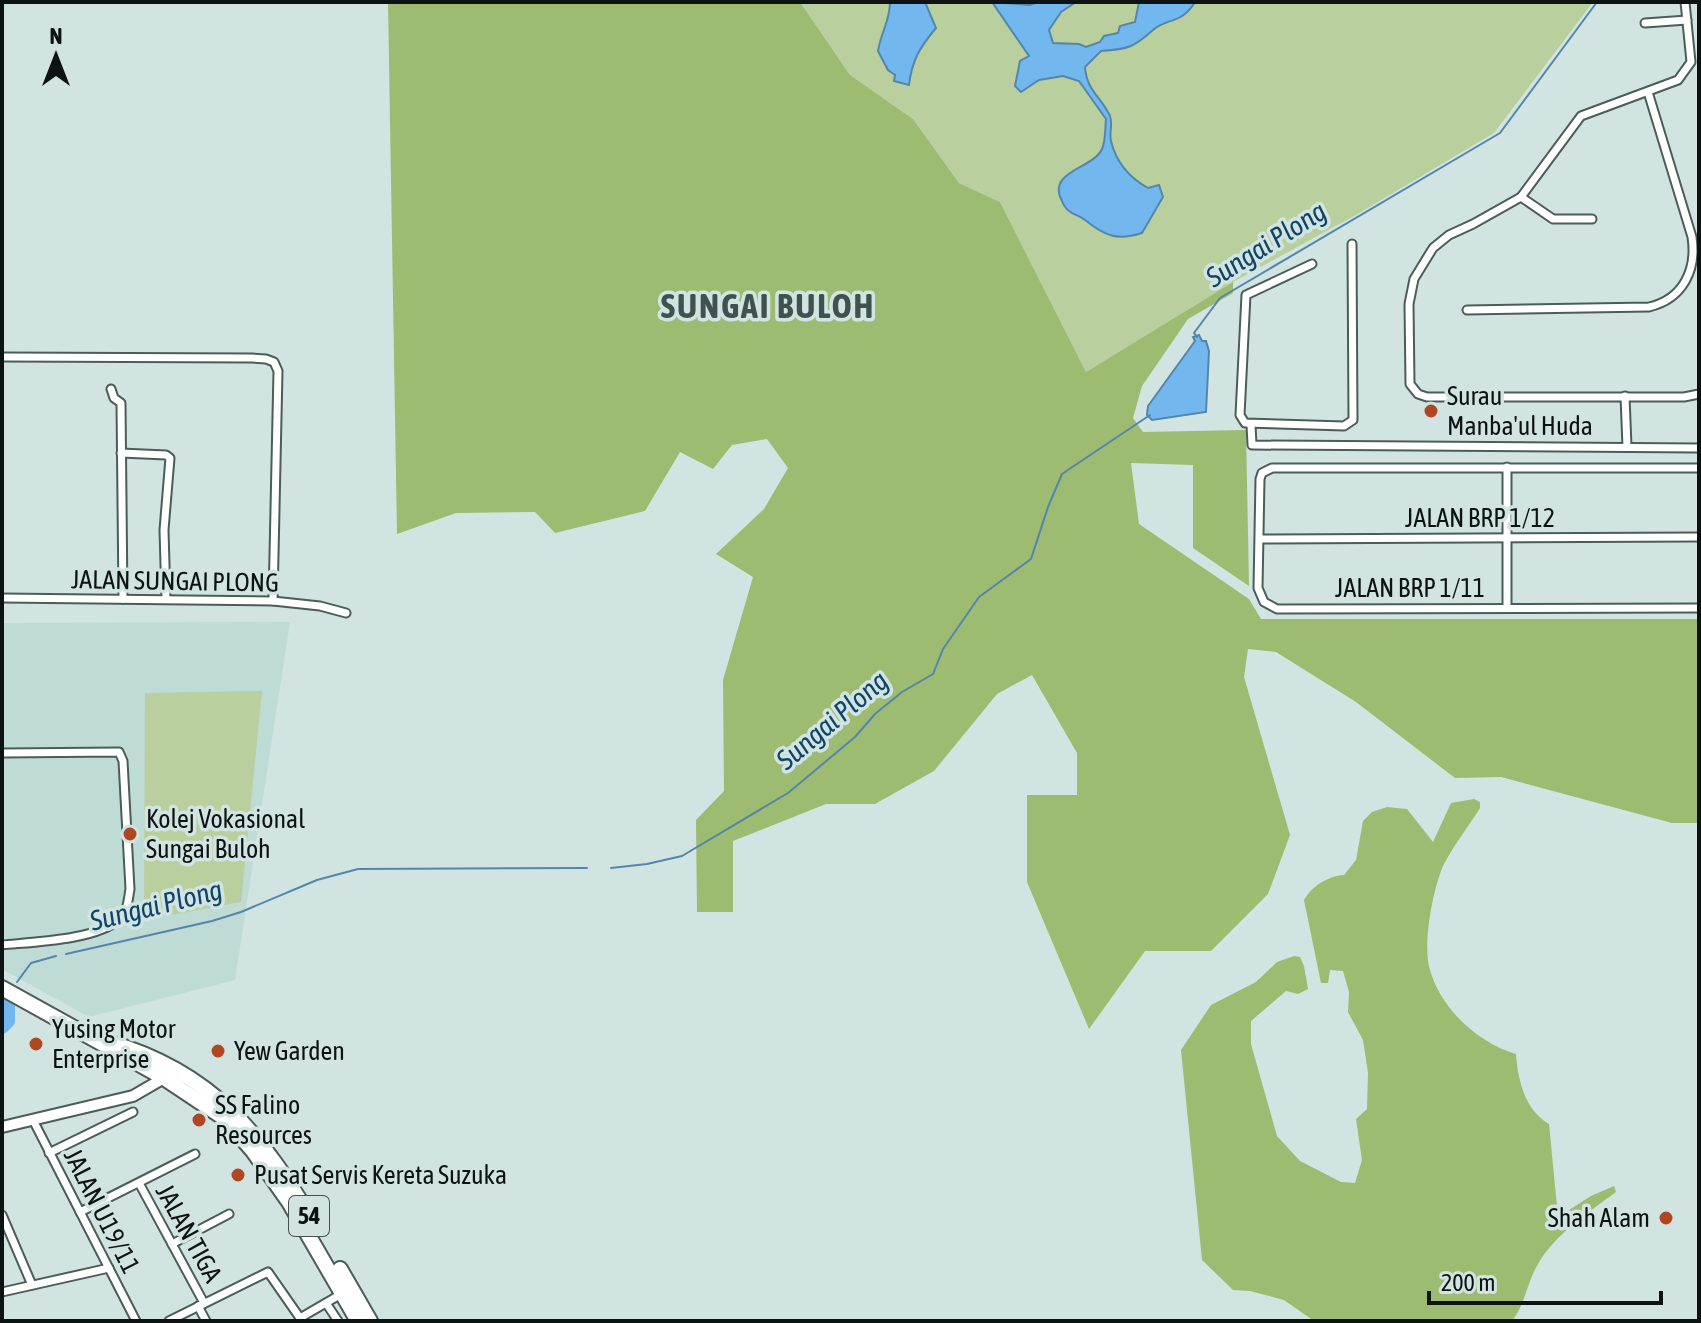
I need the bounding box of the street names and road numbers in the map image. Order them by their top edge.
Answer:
street label: JALAN BRP 1/12 [1405,503,1555,533]
street label: JALAN SUNGAI PLONG [71,564,279,598]
street label: JALAN BRP 1/11 [1335,573,1485,603]
street label: JALAN U19/11 [58,1144,146,1278]
street label: JALAN TIGA [150,1179,228,1287]
road number: 54 [289,1196,329,1236]

